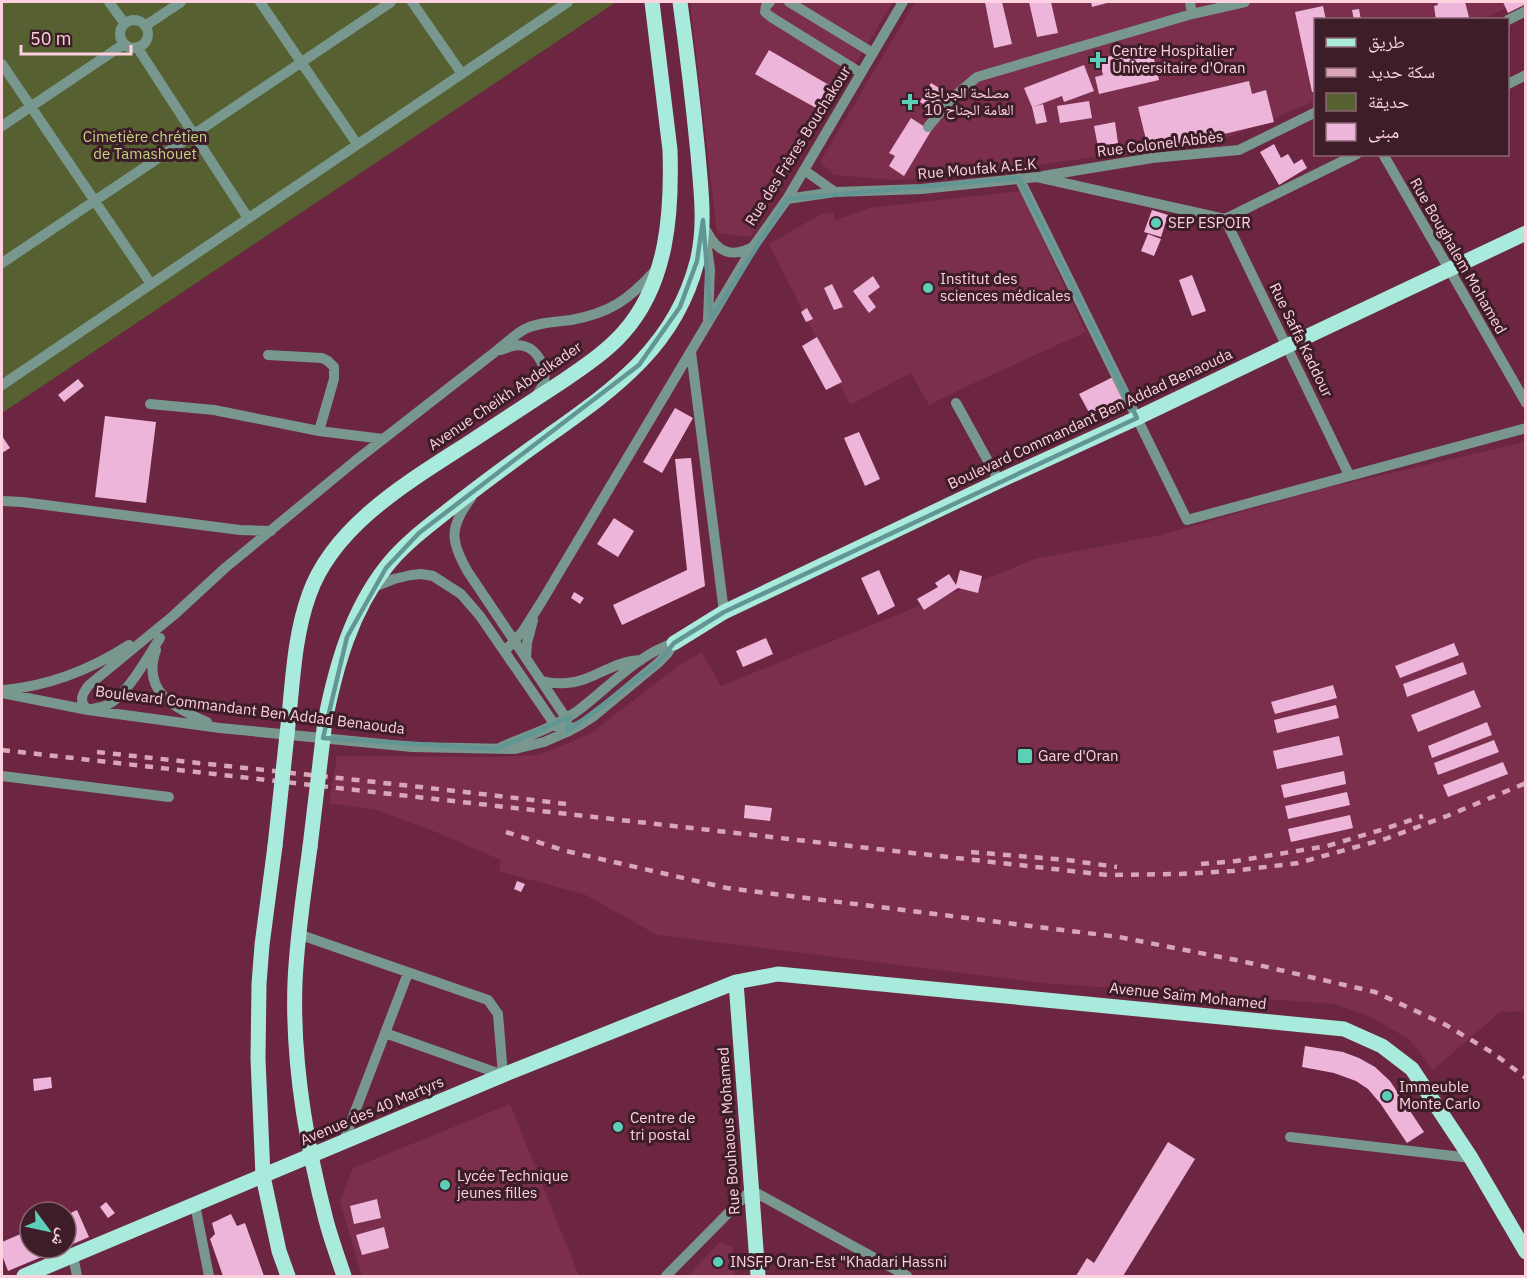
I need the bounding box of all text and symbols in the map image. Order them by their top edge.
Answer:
scale bar [21,18,130,56]
legend [1314,18,1509,156]
text: 50 m [30,27,72,50]
text: طريق [1368,30,1405,53]
place label: Centre Hospitalier Universitaire d'Oran [1112,41,1246,77]
marker: Centre Hospitalier Universitaire d'Oran [1089,51,1107,69]
text: سكة حديد [1368,60,1435,83]
street label: Rue des Frères Bouchakour [741,62,855,229]
place label: مصلحة الجراحة العامة الجناح 10 [924,83,1014,120]
text: حديقة [1368,90,1409,113]
marker: مصلحة الجراحة العامة الجناح 10 [901,93,919,111]
text: مبنى [1368,120,1399,143]
street label: Rue Colonel Abbès [1096,126,1224,161]
park label: Cimetière chrétien de Tamashouet [83,127,207,163]
street label: Rue Moufak A.E.K [917,154,1038,183]
street label: Rue Boughalem Mohamed [1406,174,1511,337]
place label: SEP ESPOIR [1168,213,1251,232]
marker: SEP ESPOIR [1149,216,1163,230]
place label: Institut des sciences médicales [940,269,1071,305]
street label: Rue Saffa Kaddour [1266,279,1338,401]
marker: Institut des sciences médicales [921,281,935,295]
street label: Avenue Cheikh Abdelkader [424,337,585,454]
street label: Boulevard Commandant Ben Addad Benaouda [944,344,1235,493]
street label: Boulevard Commandant Ben Addad Benaouda [94,681,406,738]
place label: Gare d'Oran [1038,746,1118,765]
marker: Gare d'Oran [1016,747,1034,765]
street label: Avenue Saïm Mohamed [1109,978,1268,1013]
street label: Rue Bouhaous Mohamed [713,1047,744,1216]
street label: Avenue des 40 Martyrs [297,1072,447,1149]
place label: Immeuble Monte Carlo [1399,1077,1480,1113]
marker: Immeuble Monte Carlo [1380,1089,1394,1103]
place label: Centre de tri postal [630,1108,695,1144]
marker: Centre de tri postal [611,1120,625,1134]
place label: Lycée Technique jeunes filles [457,1166,568,1202]
marker: Lycée Technique jeunes filles [438,1178,452,1192]
north arrow [18,1200,78,1260]
text: ش [48,1226,74,1251]
place label: INSFP Oran-Est "Khadari Hassni [730,1252,947,1271]
marker: INSFP Oran-Est "Khadari Hassni [711,1255,725,1269]

